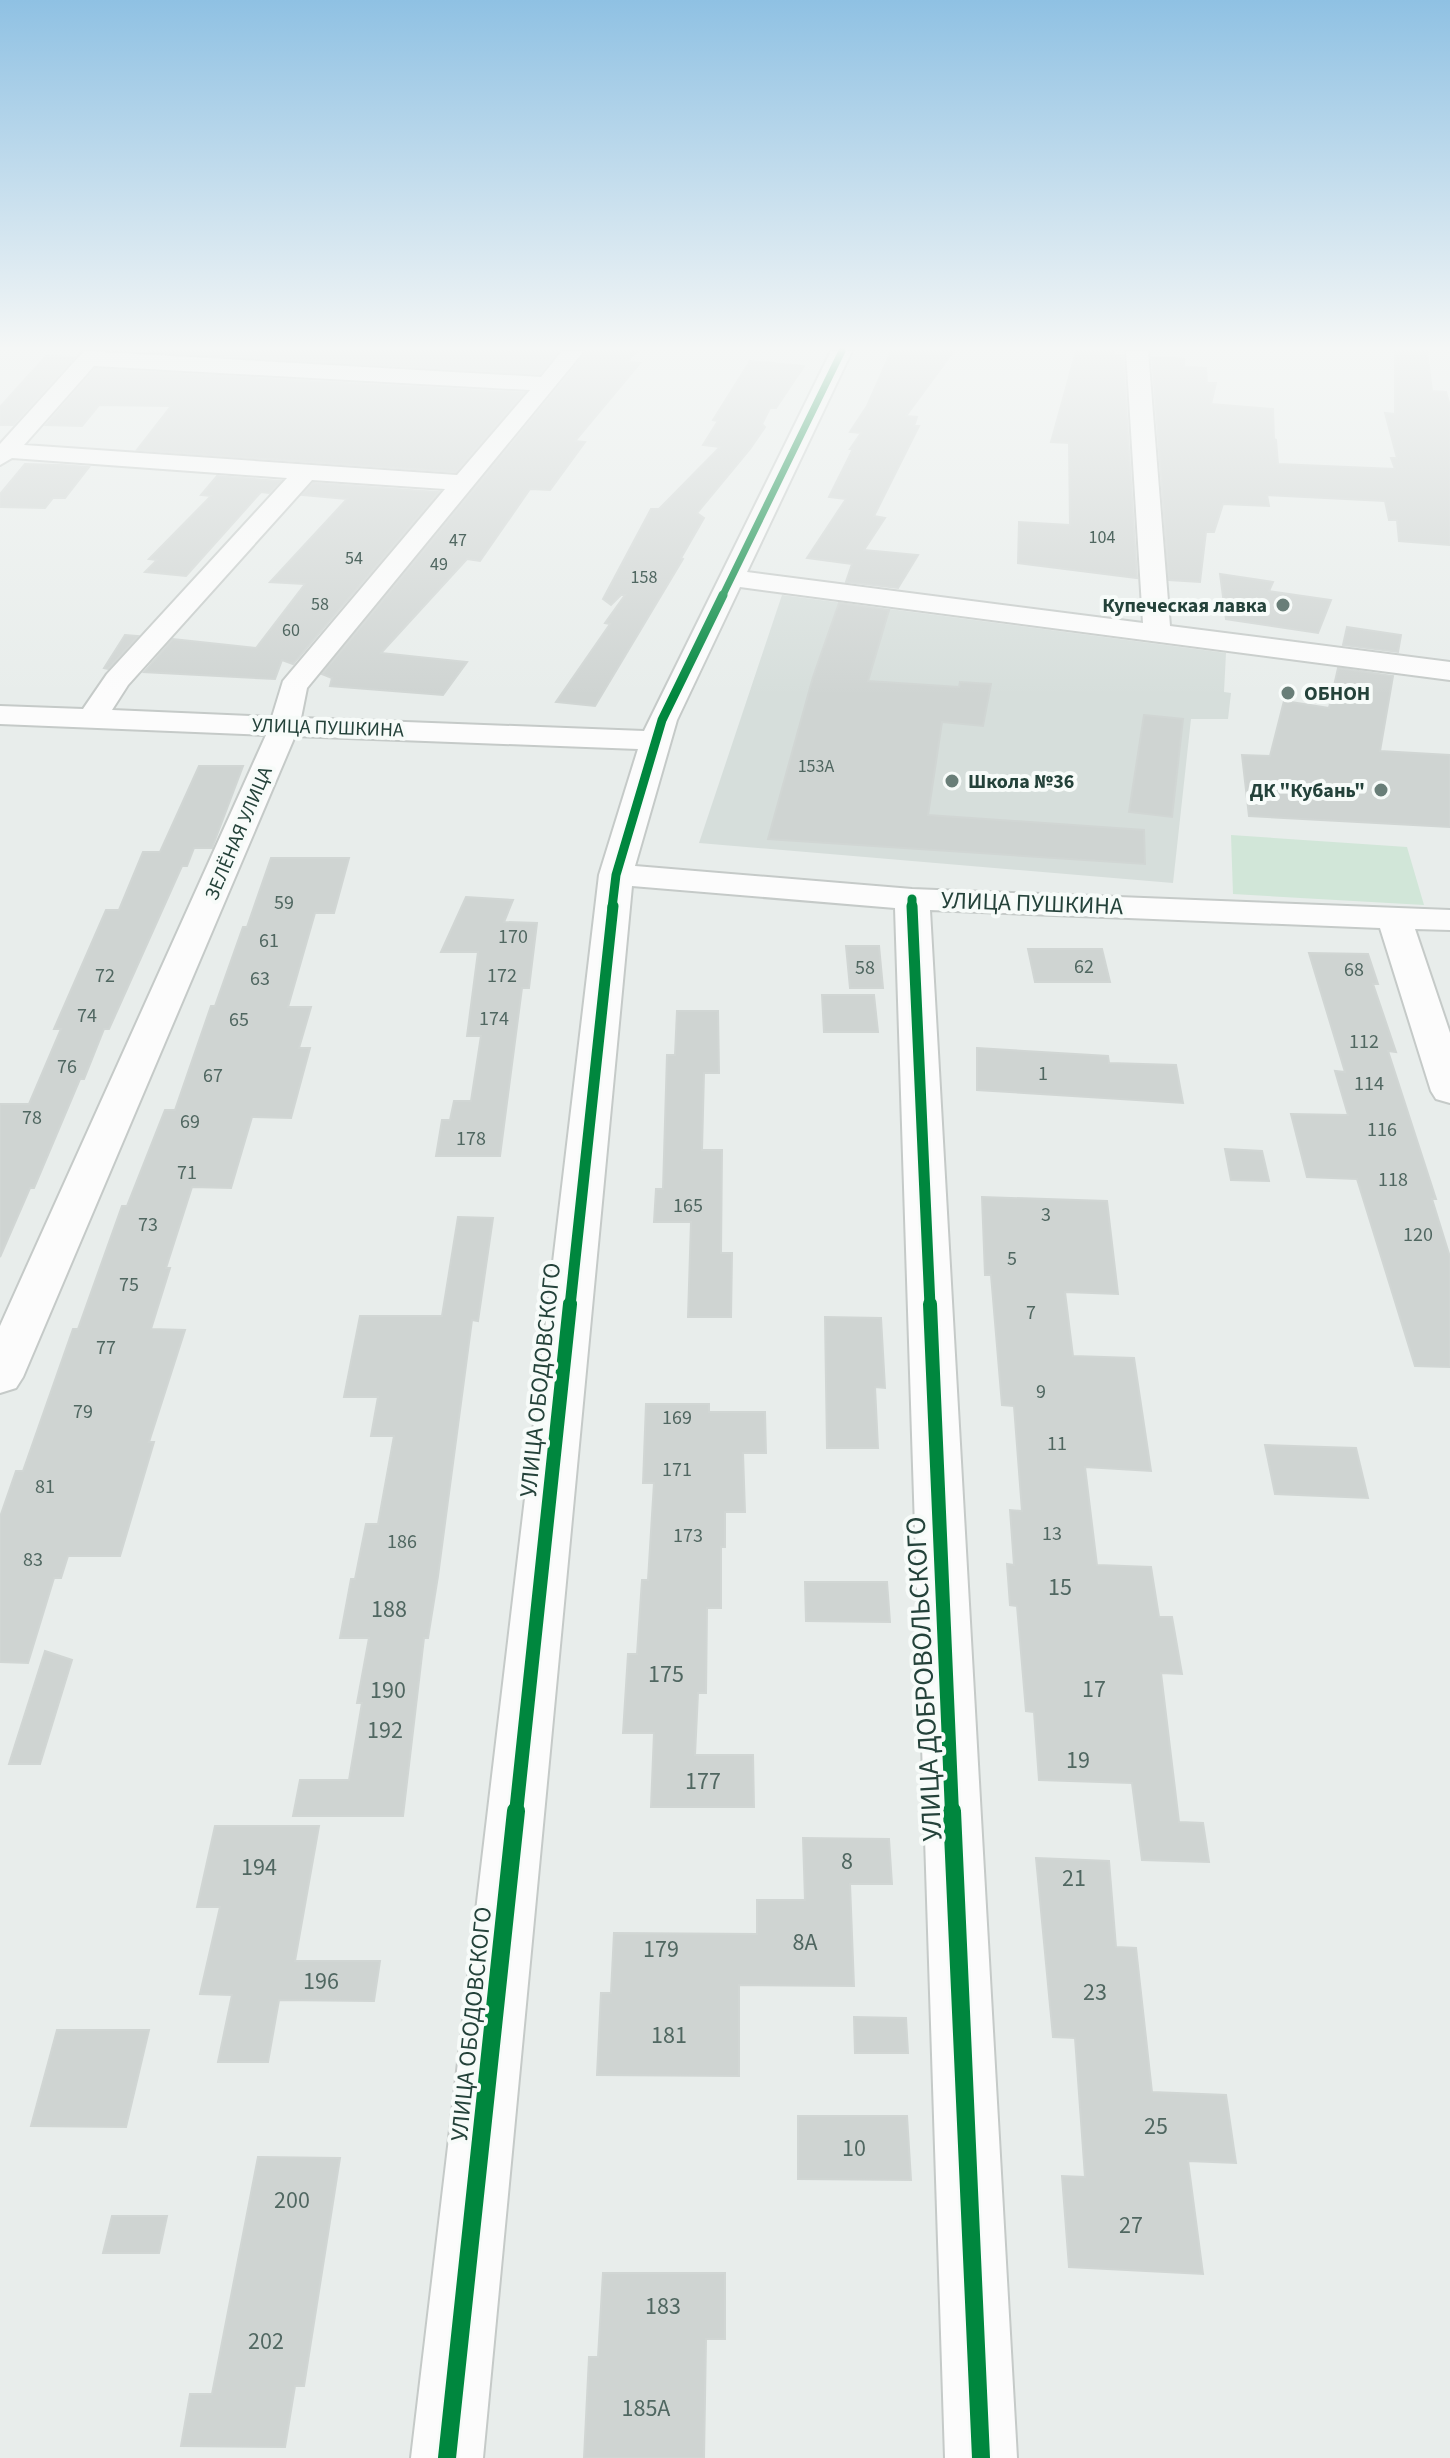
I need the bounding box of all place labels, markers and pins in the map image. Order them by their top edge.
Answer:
place label: Купеческая лавка [1102,592,1267,620]
marker: Купеческая лавка [1274,596,1292,614]
place label: ОБНОН [1304,680,1370,708]
marker: ОБНОН [1279,684,1297,702]
place label: Школа №36 [968,768,1074,796]
marker: Школа №36 [943,772,961,790]
place label: ДК "Кубань" [1250,777,1365,805]
marker: ДК "Кубань" [1372,781,1390,799]

